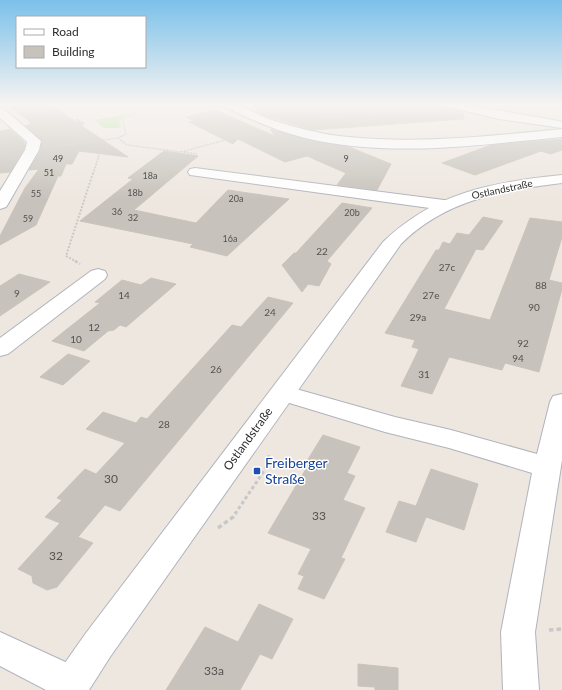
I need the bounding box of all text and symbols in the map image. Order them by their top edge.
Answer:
legend [16,16,146,68]
text: Road [52,24,79,39]
text: Building [52,44,95,59]
house number: 49 [53,153,63,164]
house number: 9 [343,153,349,164]
house number: 51 [44,167,54,178]
house number: 18a [143,170,157,181]
street label: Ostlandstraße [470,177,534,201]
house number: 18b [127,187,143,198]
house number: 55 [31,188,41,199]
house number: 20a [229,193,243,204]
house number: 36 [112,206,122,217]
house number: 20b [344,207,360,218]
house number: 32 [128,212,138,223]
house number: 59 [23,213,33,224]
house number: 16a [223,233,237,244]
house number: 22 [316,245,328,257]
house number: 27c [439,261,455,273]
house number: 88 [535,279,547,291]
house number: 9 [14,287,20,299]
house number: 14 [118,289,130,301]
house number: 27e [423,289,439,301]
house number: 90 [528,301,540,313]
house number: 24 [264,306,276,318]
house number: 29a [410,311,426,323]
house number: 12 [88,321,100,333]
house number: 10 [70,333,82,345]
house number: 92 [517,337,529,349]
house number: 94 [512,352,524,364]
house number: 26 [210,363,222,375]
house number: 31 [418,368,430,380]
street label: Ostlandstraße [220,404,275,473]
house number: 28 [158,418,170,430]
place label: Freiberger Straße [265,454,328,487]
marker: Freiberger Straße [252,466,262,476]
house number: 30 [104,471,118,486]
house number: 33 [312,508,326,523]
house number: 32 [49,548,63,563]
house number: 33a [204,663,224,678]

